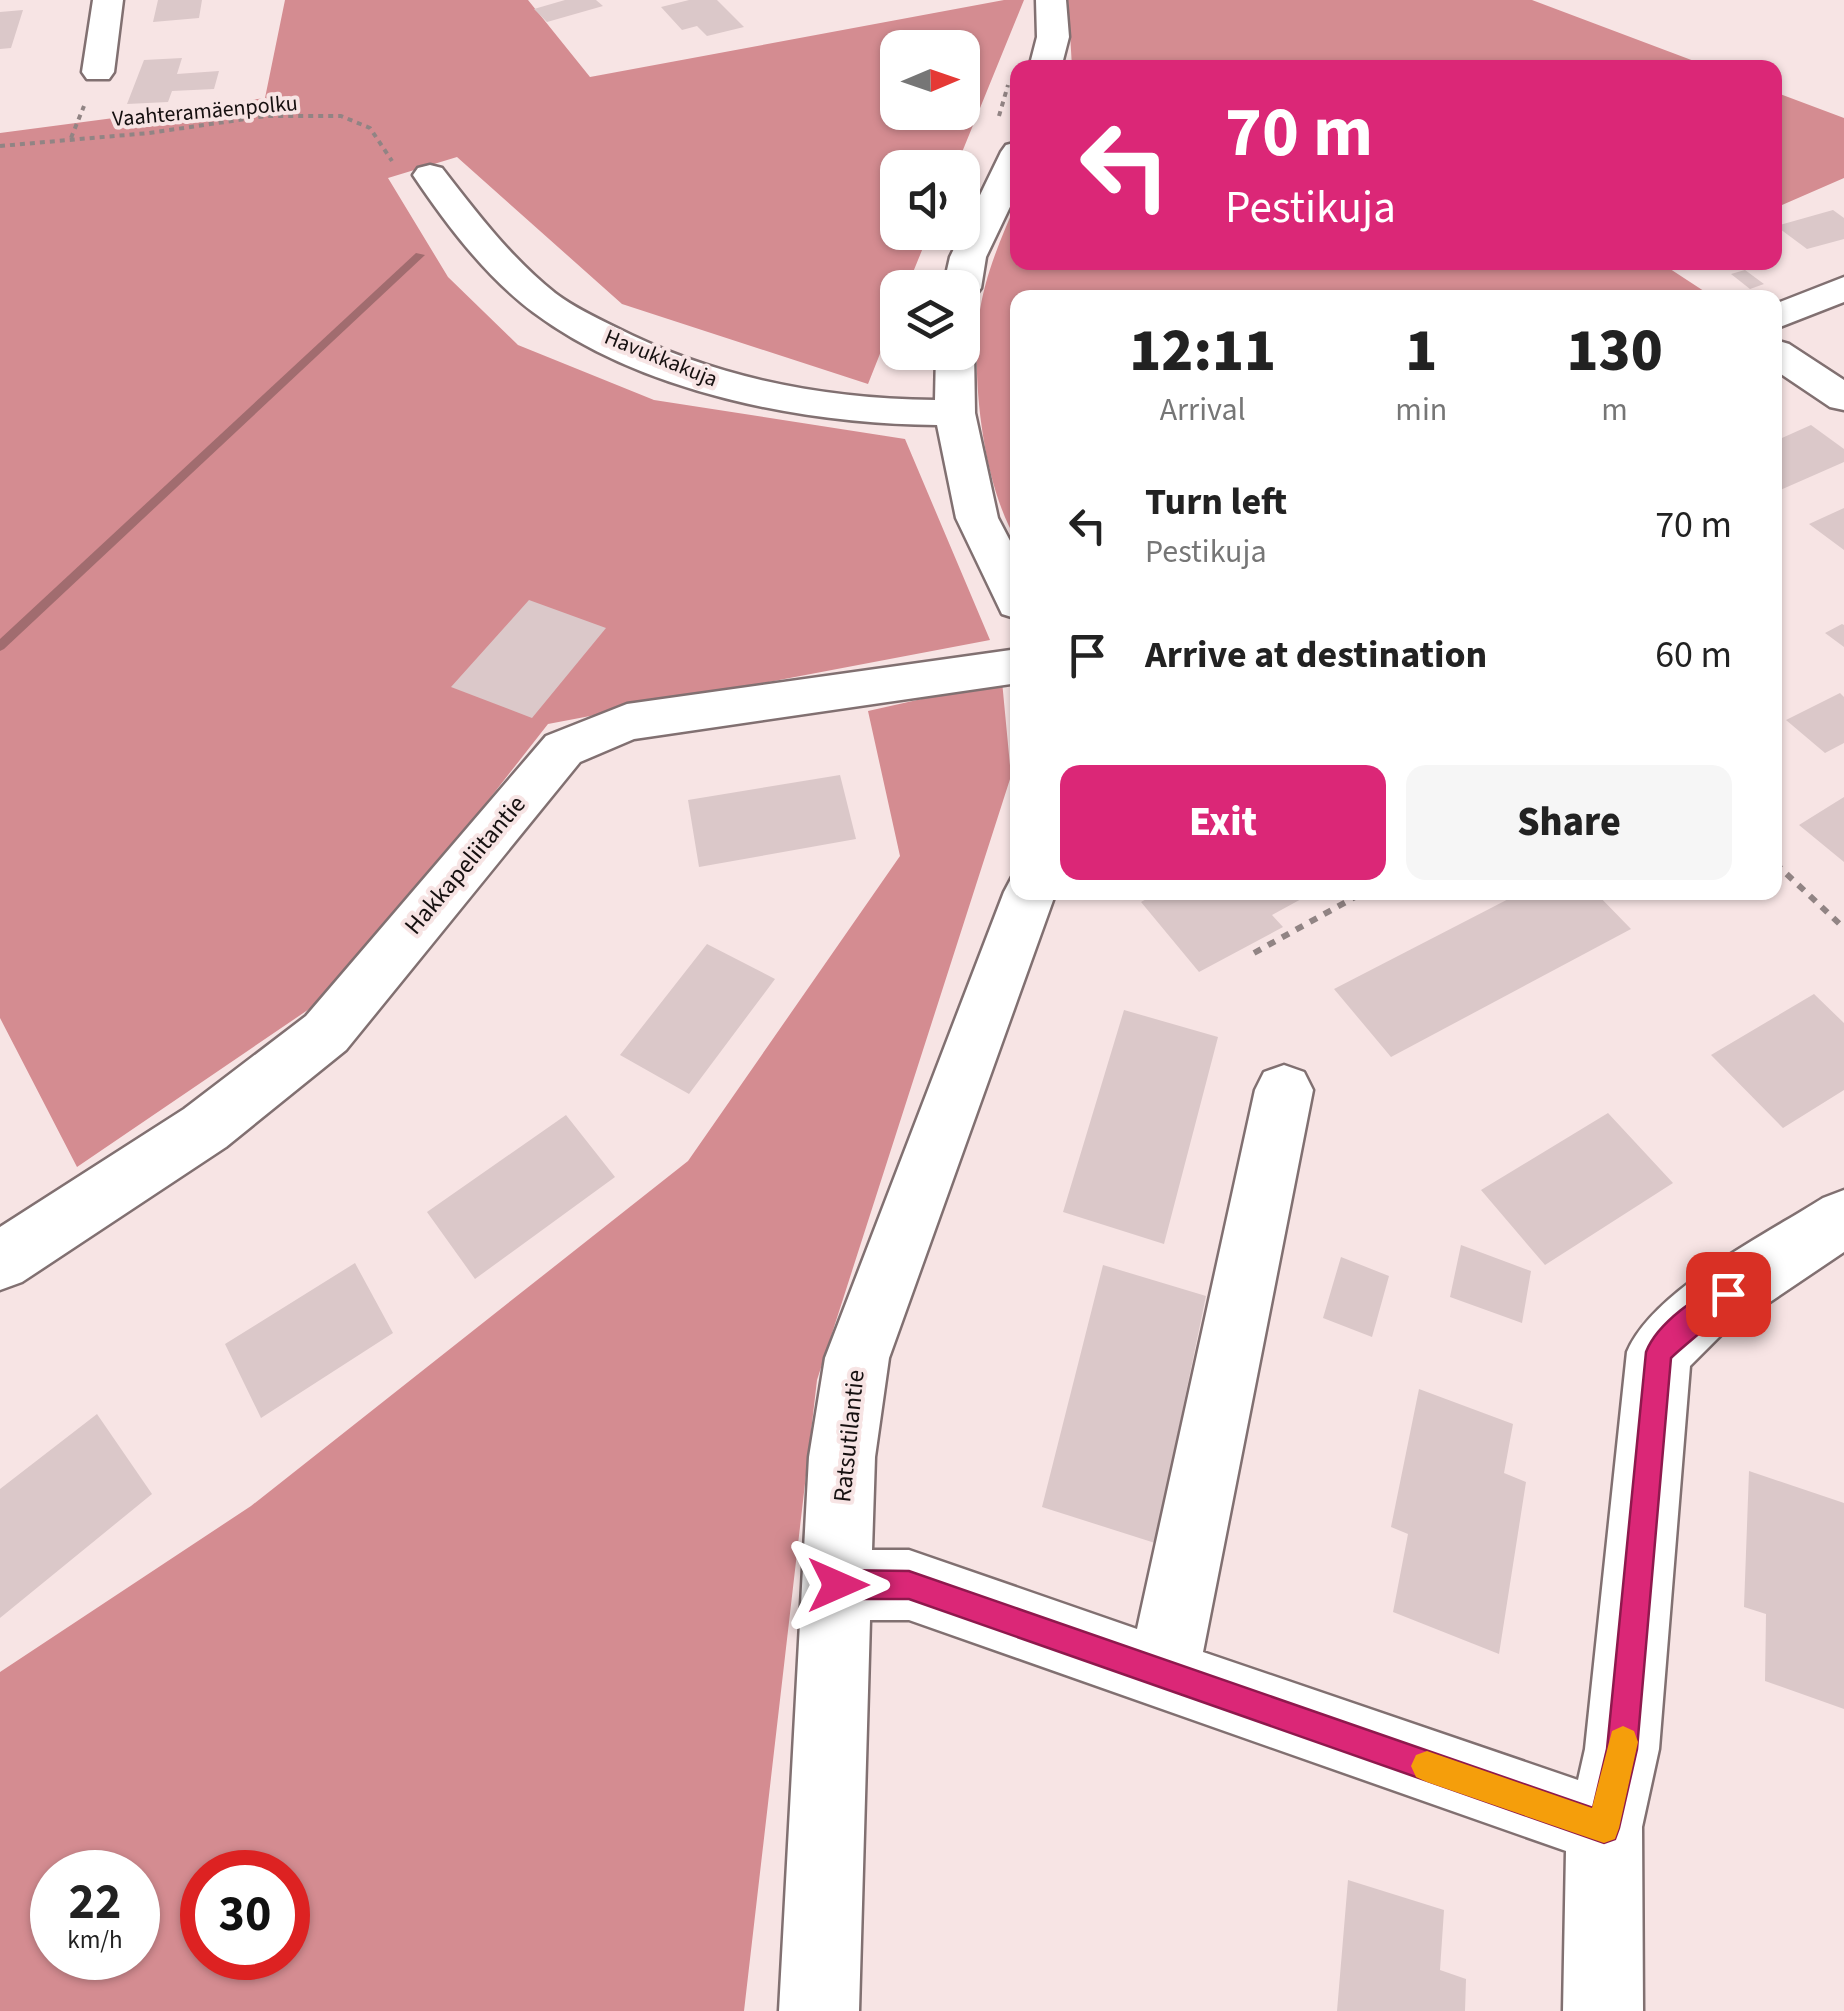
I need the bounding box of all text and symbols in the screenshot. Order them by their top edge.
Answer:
north arrow [880,30,980,130]
map controls [880,30,980,370]
text: 70 m [1225,83,1373,183]
street label: Vaahteramäenpolku [111,87,299,135]
icon: left [1060,100,1190,230]
button: sound [880,150,980,250]
text: Pestikuja [1225,176,1396,240]
button: layers [880,270,980,370]
text: 12:11 [1129,309,1276,394]
text: 1 [1405,309,1437,394]
text: 130 [1567,309,1663,394]
street label: Havukkakuja [600,321,722,395]
text: Arrival [1160,387,1246,433]
text: min [1395,387,1447,433]
text: m [1601,387,1628,433]
text: Turn left [1145,475,1287,529]
icon: left [1060,498,1115,553]
text: 70 m [1655,498,1732,552]
text: Pestikuja [1145,529,1267,575]
icon: arrive [1060,628,1115,683]
text: Arrive at destination [1145,628,1487,682]
text: 60 m [1655,628,1732,682]
button: Exit [1060,765,1386,880]
button: Share [1406,765,1732,880]
street label: Hakkapeliitantie [396,787,534,943]
pin [1686,1252,1771,1337]
icon: arrive [1701,1267,1756,1322]
street label: Ratsutilantie [824,1368,874,1504]
position arrow [786,1533,890,1637]
speed limit sign: 30 [180,1850,310,1980]
text: 22 [69,1867,121,1938]
text: km/h [67,1922,123,1958]

